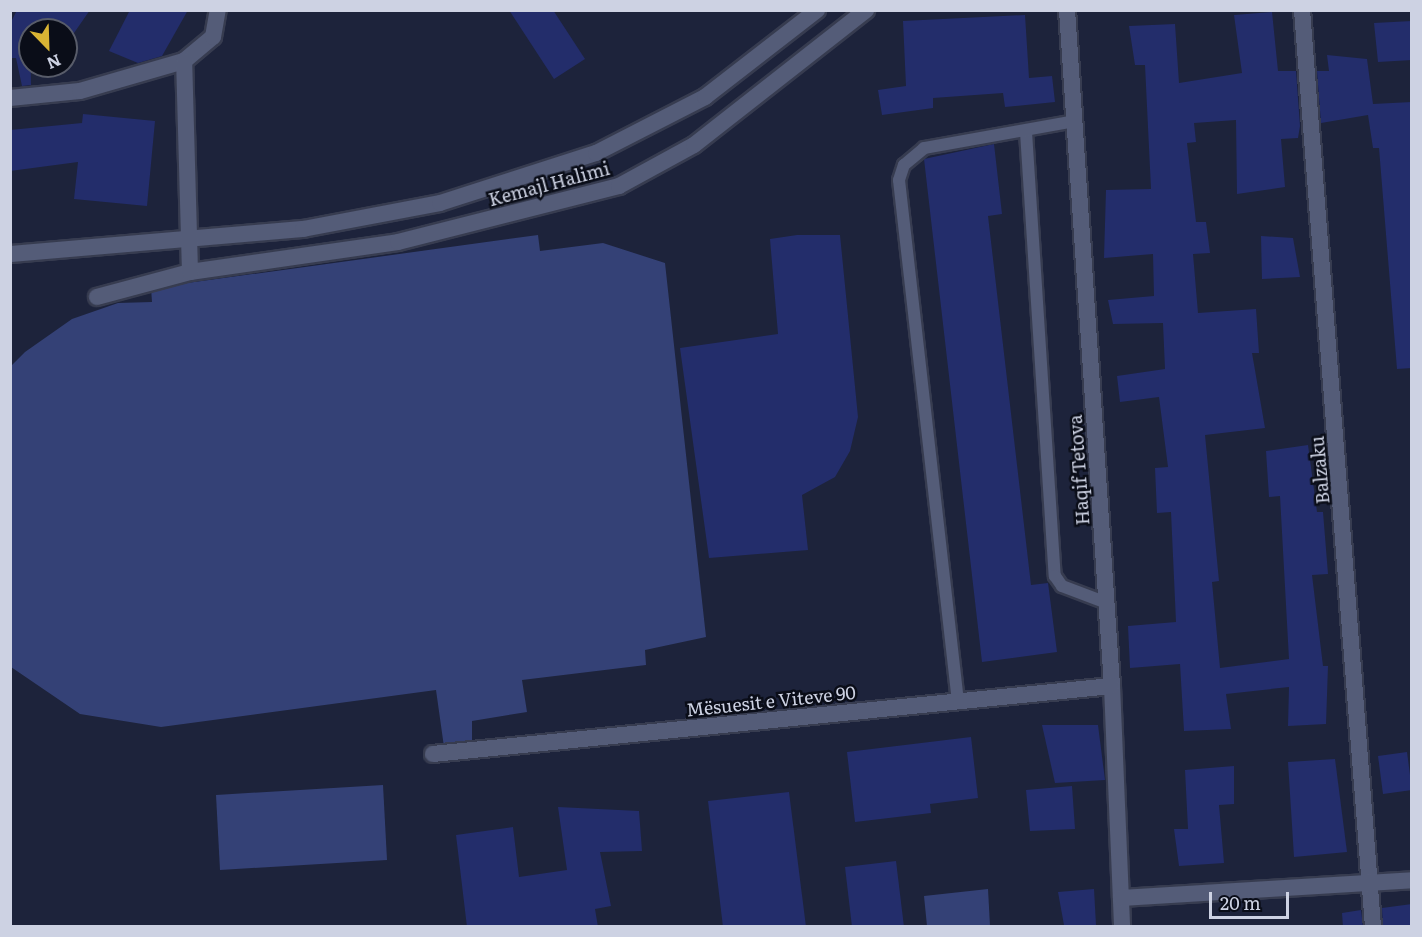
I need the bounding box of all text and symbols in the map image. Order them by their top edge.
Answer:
north arrow [18,18,78,78]
text: N [43,49,65,76]
street label: Kemajl Halimi [486,157,612,211]
street label: Haqif Tetova [1064,414,1094,526]
street label: Balzaku [1306,435,1334,505]
street label: Mësuesit e Viteve 90 [685,681,857,721]
scale bar [1212,880,1292,918]
text: 20 m [1220,889,1261,916]

